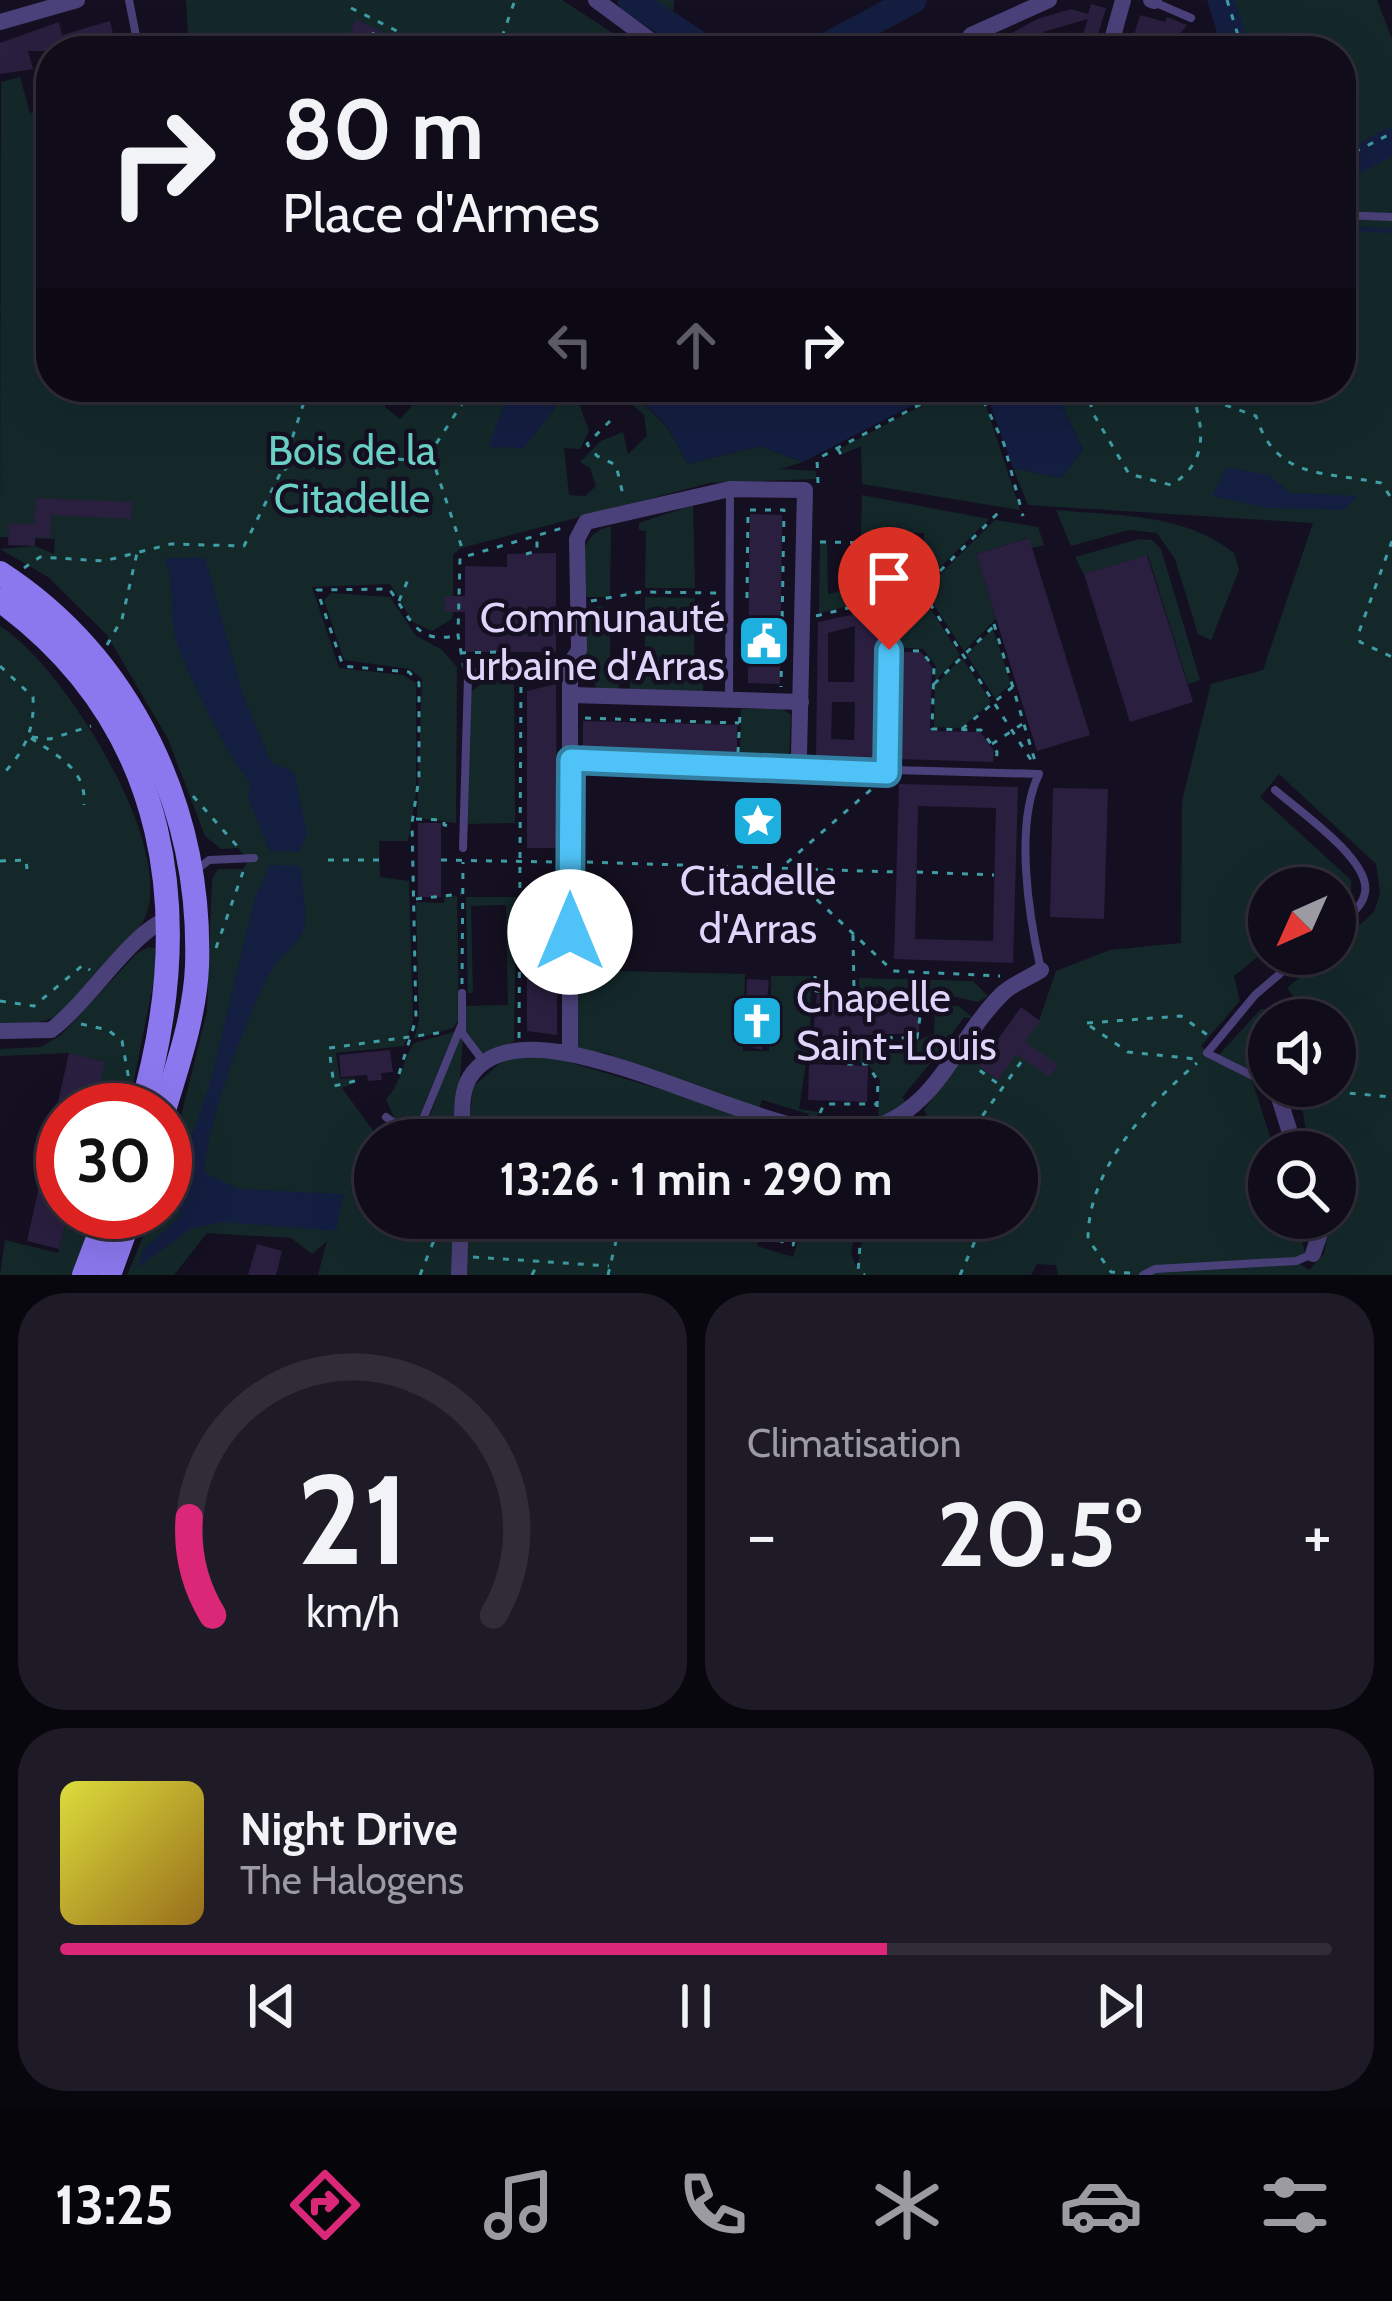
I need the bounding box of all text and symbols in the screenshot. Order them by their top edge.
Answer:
text: 80 m [282,78,484,180]
icon: right [84,84,240,240]
text: Place d'Armes [282,180,600,246]
icon: left [537,312,603,378]
icon: ahead [663,312,729,378]
icon: right [789,312,855,378]
park label: Bois de la Citadelle [268,424,436,524]
pin [838,527,940,650]
icon: arrive [856,545,922,611]
place label: Communauté urbaine d'Arras [465,591,725,691]
public building icon: Communauté urbaine d'Arras [736,613,792,669]
place icon: Citadelle d'Arras [730,793,786,849]
place label: Citadelle d'Arras [680,854,836,954]
north arrow [1248,867,1356,975]
map controls [1248,867,1356,1239]
position arrow [507,869,633,995]
place label: Chapelle Saint-Louis [796,971,997,1071]
church icon: Chapelle Saint-Louis [729,993,785,1049]
button: sound [1248,999,1356,1107]
speed limit sign: 30 [36,1083,192,1239]
button: search [1248,1131,1356,1239]
text: 13:26 · 1 min · 290 m [500,1152,892,1206]
text: Climatisation [747,1419,962,1467]
text: 21 [296,1444,409,1595]
text: 20.5° [937,1479,1142,1589]
text: − [747,1494,776,1575]
text: + [1303,1494,1332,1575]
text: km/h [306,1585,399,1637]
text: Night Drive [240,1802,458,1856]
text: The Halogens [240,1856,464,1904]
icon: previous [239,1973,305,2039]
icon: pause [663,1973,729,2039]
icon: next [1087,1973,1153,2039]
icon: directions [283,2163,367,2247]
icon: music [477,2163,561,2247]
icon: phone [671,2163,755,2247]
icon: climate [865,2163,949,2247]
icon: car [1059,2163,1143,2247]
icon: filters [1253,2163,1337,2247]
text: 13:25 [55,2172,174,2238]

